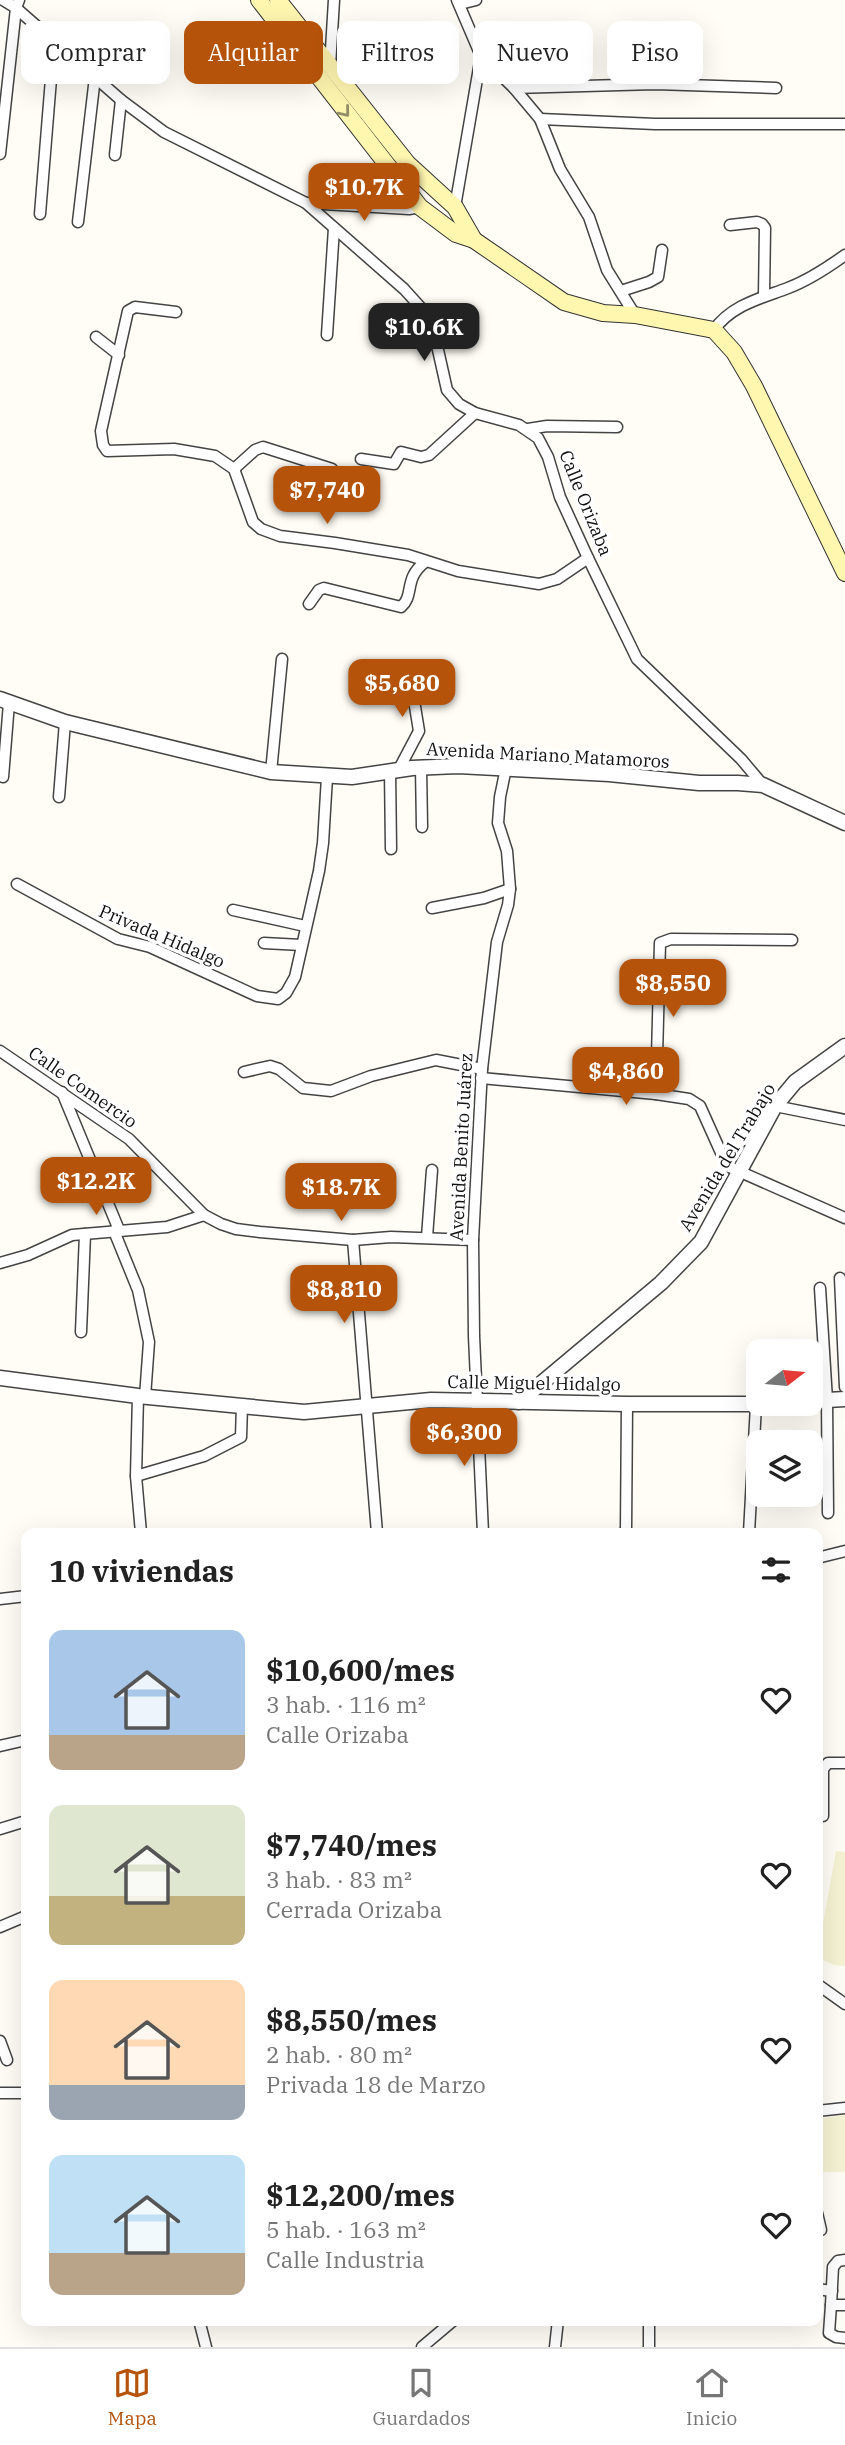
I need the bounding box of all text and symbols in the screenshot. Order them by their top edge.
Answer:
chip: Comprar [21,21,170,84]
chip: Alquilar [184,21,323,84]
chip: Filtros [337,21,459,84]
chip: Nuevo [473,21,593,84]
chip: Piso [607,21,703,84]
one-way arrow [337,104,349,117]
pin: $10.7K [307,164,421,223]
text: $10.7K [324,171,404,201]
pin: $10.6K [367,304,481,363]
text: $10.6K [384,311,464,341]
street label: Calle Orizaba [554,447,618,559]
pin: $7,740 [270,466,384,526]
text: $7,740 [289,474,365,504]
pin: $5,680 [345,660,459,719]
text: $5,680 [364,667,440,697]
street label: Avenida Mariano Matamoros [426,737,670,773]
street label: Privada Hidalgo [96,899,228,973]
pin: $8,550 [616,960,730,1019]
text: $8,550 [635,967,711,997]
street label: Calle Comercio [24,1041,142,1133]
pin: $4,860 [569,1048,683,1107]
street label: Avenida Benito Juárez [445,1052,477,1242]
text: $4,860 [588,1055,664,1085]
street label: Avenida del Trabajo [674,1079,780,1235]
pin: $12.2K [39,1158,153,1217]
pin: $18.7K [284,1164,398,1223]
text: $12.2K [56,1165,136,1195]
text: $18.7K [301,1171,381,1201]
pin: $8,810 [287,1266,401,1325]
text: $8,810 [306,1273,382,1303]
north arrow [746,1339,822,1416]
map controls [746,1339,823,1507]
street label: Calle Miguel Hidalgo [447,1370,621,1396]
pin: $6,300 [407,1408,521,1468]
text: $6,300 [426,1416,502,1446]
button: layers [746,1430,823,1507]
text: 10 viviendas [49,1551,234,1590]
icon: filters [757,1551,795,1589]
text: $10,600/mes [266,1650,455,1689]
icon: home [105,1658,189,1742]
icon: heart [757,1681,795,1719]
text: 3 hab. · 116 m² [266,1689,426,1719]
text: Calle Orizaba [266,1719,409,1749]
text: $7,740/mes [266,1825,437,1864]
icon: home [105,1833,189,1917]
icon: heart [757,1856,795,1894]
text: 3 hab. · 83 m² [266,1864,412,1894]
text: Cerrada Orizaba [266,1894,442,1924]
text: $8,550/mes [266,2000,437,2039]
icon: home [105,2008,189,2092]
icon: heart [757,2031,795,2069]
text: 2 hab. · 80 m² [266,2039,412,2069]
text: Privada 18 de Marzo [266,2069,486,2099]
text: $12,200/mes [266,2175,455,2214]
icon: home [105,2183,189,2267]
icon: heart [757,2206,795,2244]
text: 5 hab. · 163 m² [266,2214,426,2244]
text: Calle Industria [266,2244,425,2274]
tab: Mapa [108,2364,157,2430]
tab: Guardados [373,2364,470,2430]
tab: Inicio [686,2364,737,2430]

